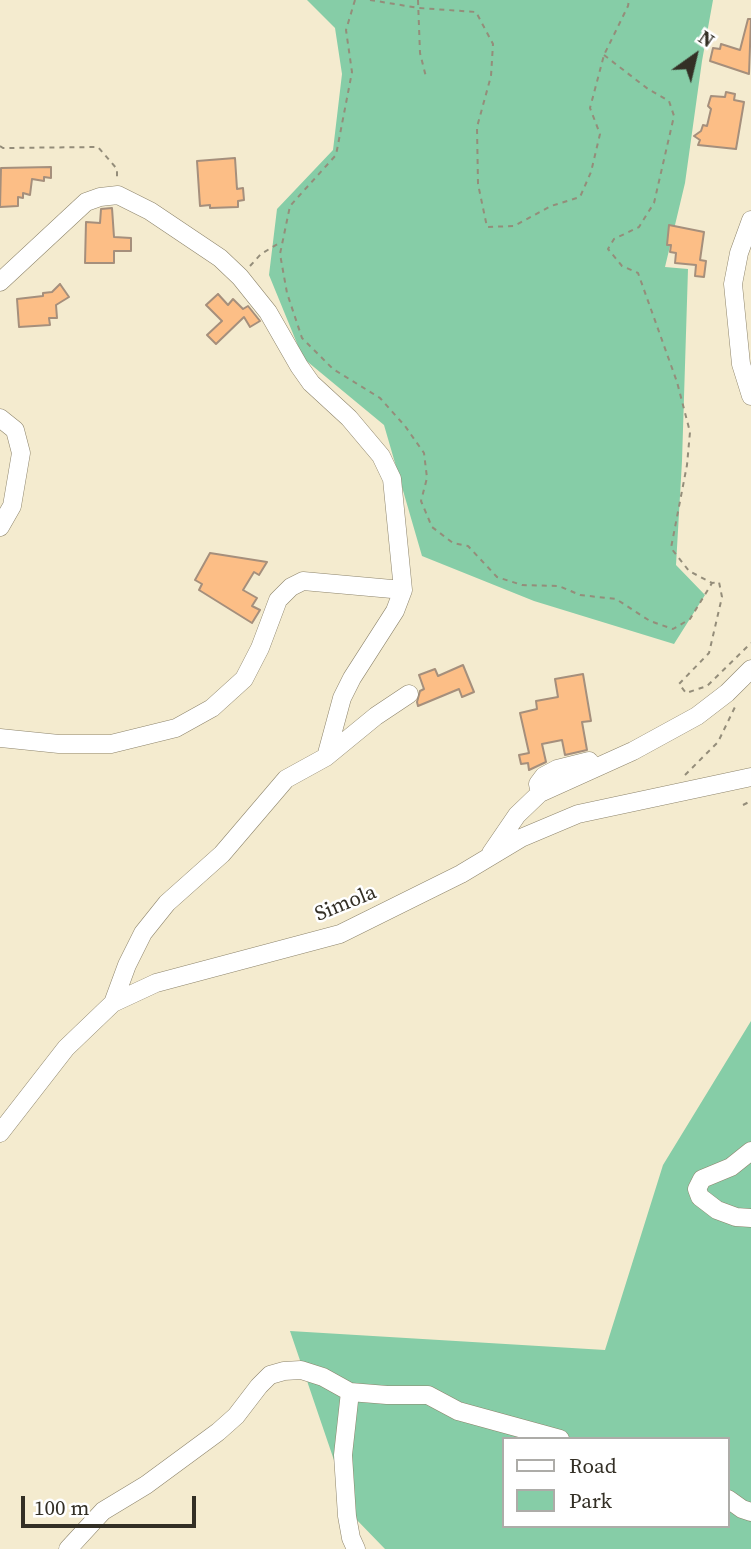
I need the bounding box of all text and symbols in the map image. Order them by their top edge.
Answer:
north arrow [660,21,730,91]
text: N [694,24,720,53]
street label: Simola [312,880,380,928]
legend [503,1437,730,1528]
text: Road [569,1451,617,1480]
scale bar [24,1482,200,1526]
text: Park [569,1486,612,1515]
text: 100 m [34,1493,89,1522]

